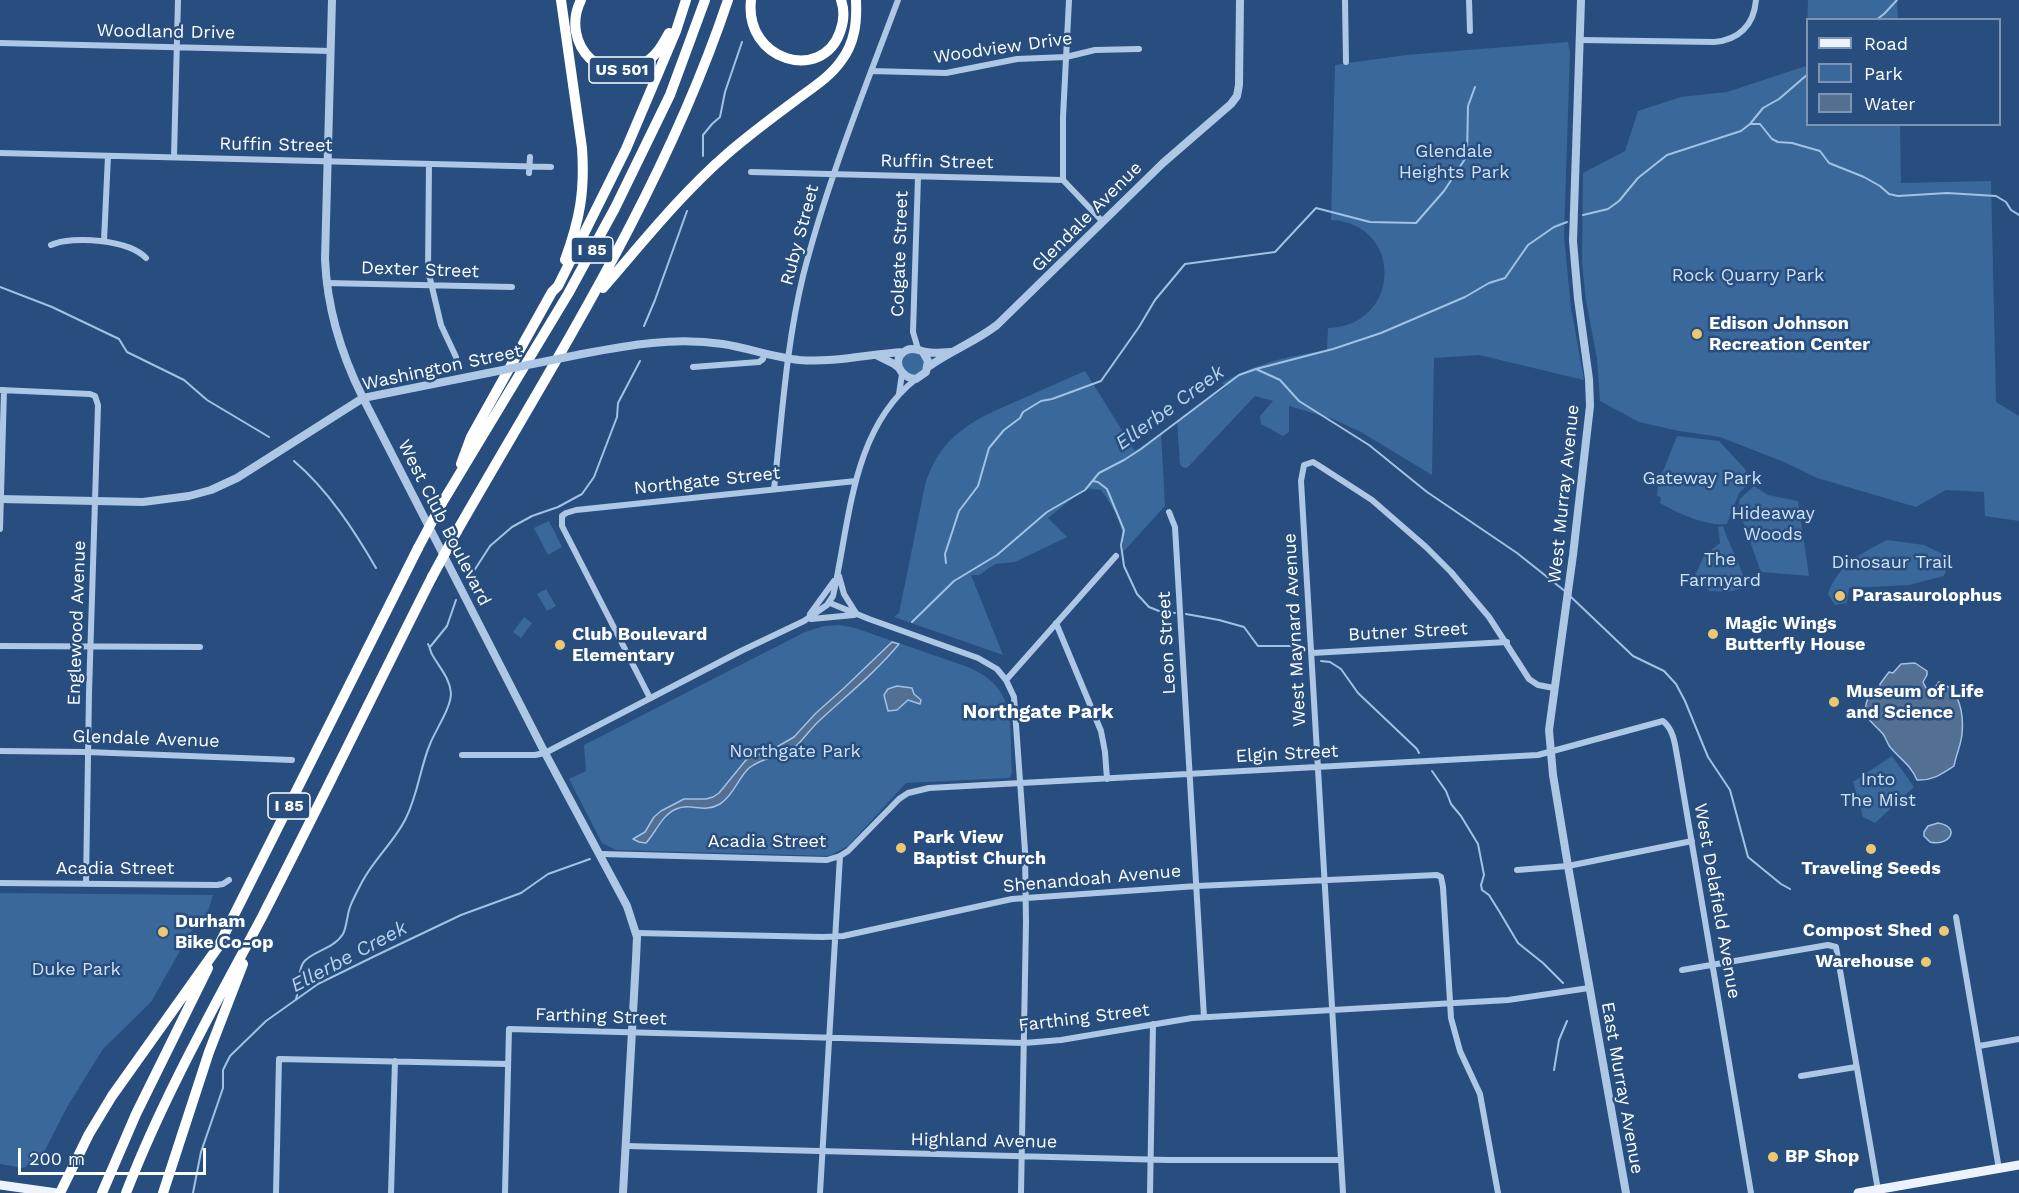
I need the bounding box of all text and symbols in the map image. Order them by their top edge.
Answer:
legend [1806,18,2001,126]
street label: Woodland Drive [97,20,235,44]
street label: Woodview Drive [932,28,1074,68]
text: Road [1864,33,1908,54]
road number: US 501 [589,57,655,83]
text: Park [1864,63,1903,84]
text: Water [1864,93,1916,114]
street label: Ruffin Street [219,133,333,157]
park label: Glendale Heights Park [1399,141,1509,184]
street label: Ruffin Street [880,150,994,174]
street label: Glendale Avenue [1027,157,1147,277]
street label: Ruby Street [776,182,824,288]
street label: Colgate Street [887,191,913,317]
road number: I 85 [571,237,613,263]
street label: Dexter Street [361,257,479,283]
park label: Rock Quarry Park [1672,265,1824,287]
place label: Edison Johnson Recreation Center [1709,313,1870,356]
marker: Edison Johnson Recreation Center [1690,327,1704,341]
street label: Washington Street [360,341,524,395]
water label: Ellerbe Creek [1111,360,1229,456]
street label: West Murray Avenue [1544,403,1584,585]
street label: West Club Boulevard [393,436,495,610]
street label: Northgate Street [633,463,781,499]
park label: Gateway Park [1642,468,1762,490]
park label: Hideaway Woods [1731,503,1815,546]
street label: West Maynard Avenue [1279,533,1311,727]
street label: Englewood Avenue [63,540,91,706]
park label: The Farmyard [1679,549,1761,592]
park label: Dinosaur Trail [1831,552,1953,574]
place label: Parasaurolophus [1852,585,2002,607]
marker: Parasaurolophus [1833,589,1847,603]
street label: Leon Street [1154,591,1180,695]
place label: Magic Wings Butterfly House [1725,613,1865,656]
street label: Butner Street [1348,618,1468,646]
place label: Club Boulevard Elementary [572,624,707,666]
marker: Magic Wings Butterfly House [1706,627,1720,641]
marker: Club Boulevard Elementary [553,638,567,652]
place label: Museum of Life and Science [1846,681,1984,724]
marker: Museum of Life and Science [1827,695,1841,709]
district label: Northgate Park [963,700,1113,724]
street label: Glendale Avenue [72,726,220,752]
park label: Northgate Park [729,741,861,763]
street label: Elgin Street [1235,741,1339,767]
park label: Into The Mist [1840,769,1916,812]
road number: I 85 [268,793,310,819]
street label: West Delafield Avenue [1689,802,1745,1000]
place label: Park View Baptist Church [913,827,1046,870]
street label: Acadia Street [708,831,826,853]
marker: Park View Baptist Church [894,841,908,855]
marker: Traveling Seeds [1864,842,1878,856]
street label: Acadia Street [56,858,174,880]
place label: Traveling Seeds [1801,858,1941,880]
street label: Shenandoah Avenue [1002,860,1182,898]
place label: Durham Bike Co-op [175,911,273,954]
water label: Ellerbe Creek [287,916,411,998]
place label: Compost Shed [1803,920,1932,942]
marker: Compost Shed [1937,924,1951,938]
marker: Durham Bike Co-op [156,925,170,939]
place label: Warehouse [1815,951,1914,973]
marker: Warehouse [1919,955,1933,969]
park label: Duke Park [31,959,121,981]
street label: Farthing Street [1017,999,1151,1037]
street label: East Murray Avenue [1596,1000,1648,1176]
street label: Farthing Street [535,1004,667,1030]
street label: Highland Avenue [910,1129,1058,1153]
scale bar [21,1136,208,1174]
place label: BP Shop [1785,1146,1859,1168]
text: 200 m [29,1148,85,1169]
marker: BP Shop [1766,1150,1780,1164]

